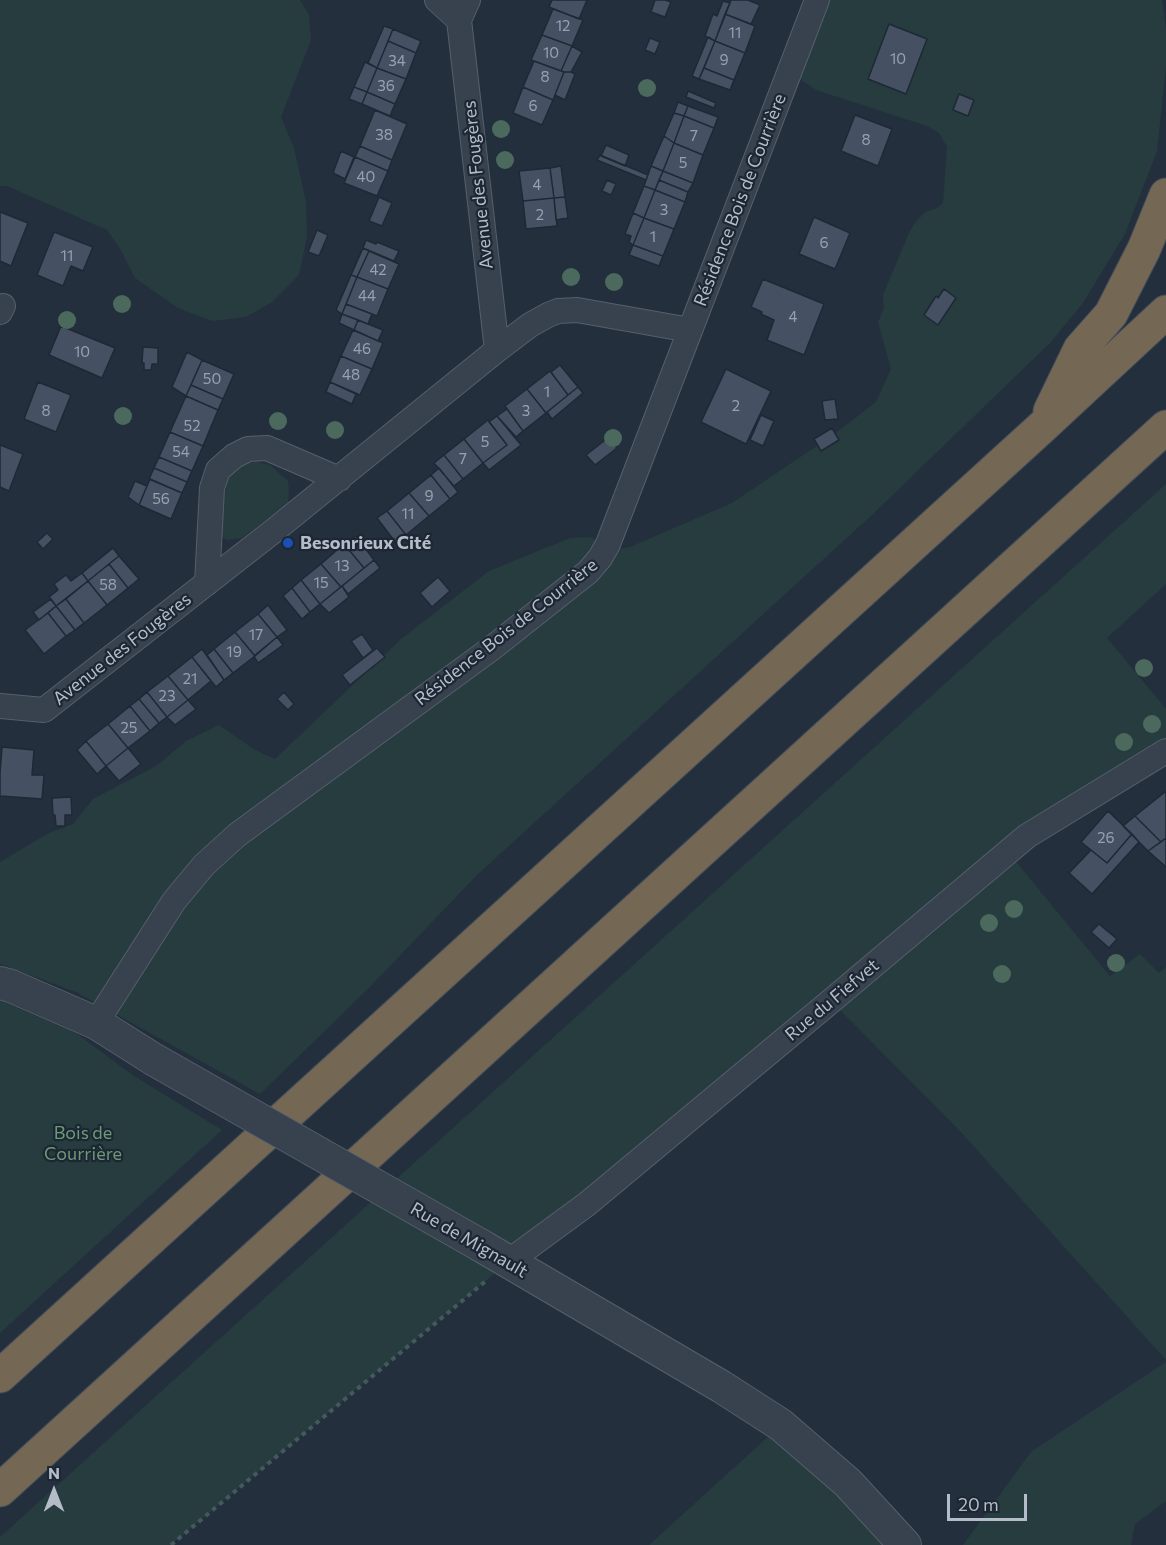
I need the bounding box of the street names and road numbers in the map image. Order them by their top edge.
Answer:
street label: Résidence Bois de Courrière [689,91,791,309]
street label: Avenue des Fougères [458,100,498,270]
street label: Résidence Bois de Courrière [410,554,602,710]
street label: Avenue des Fougères [49,588,195,710]
street label: Rue du Fiefvet [781,954,883,1046]
street label: Rue de Mignault [407,1198,531,1282]

